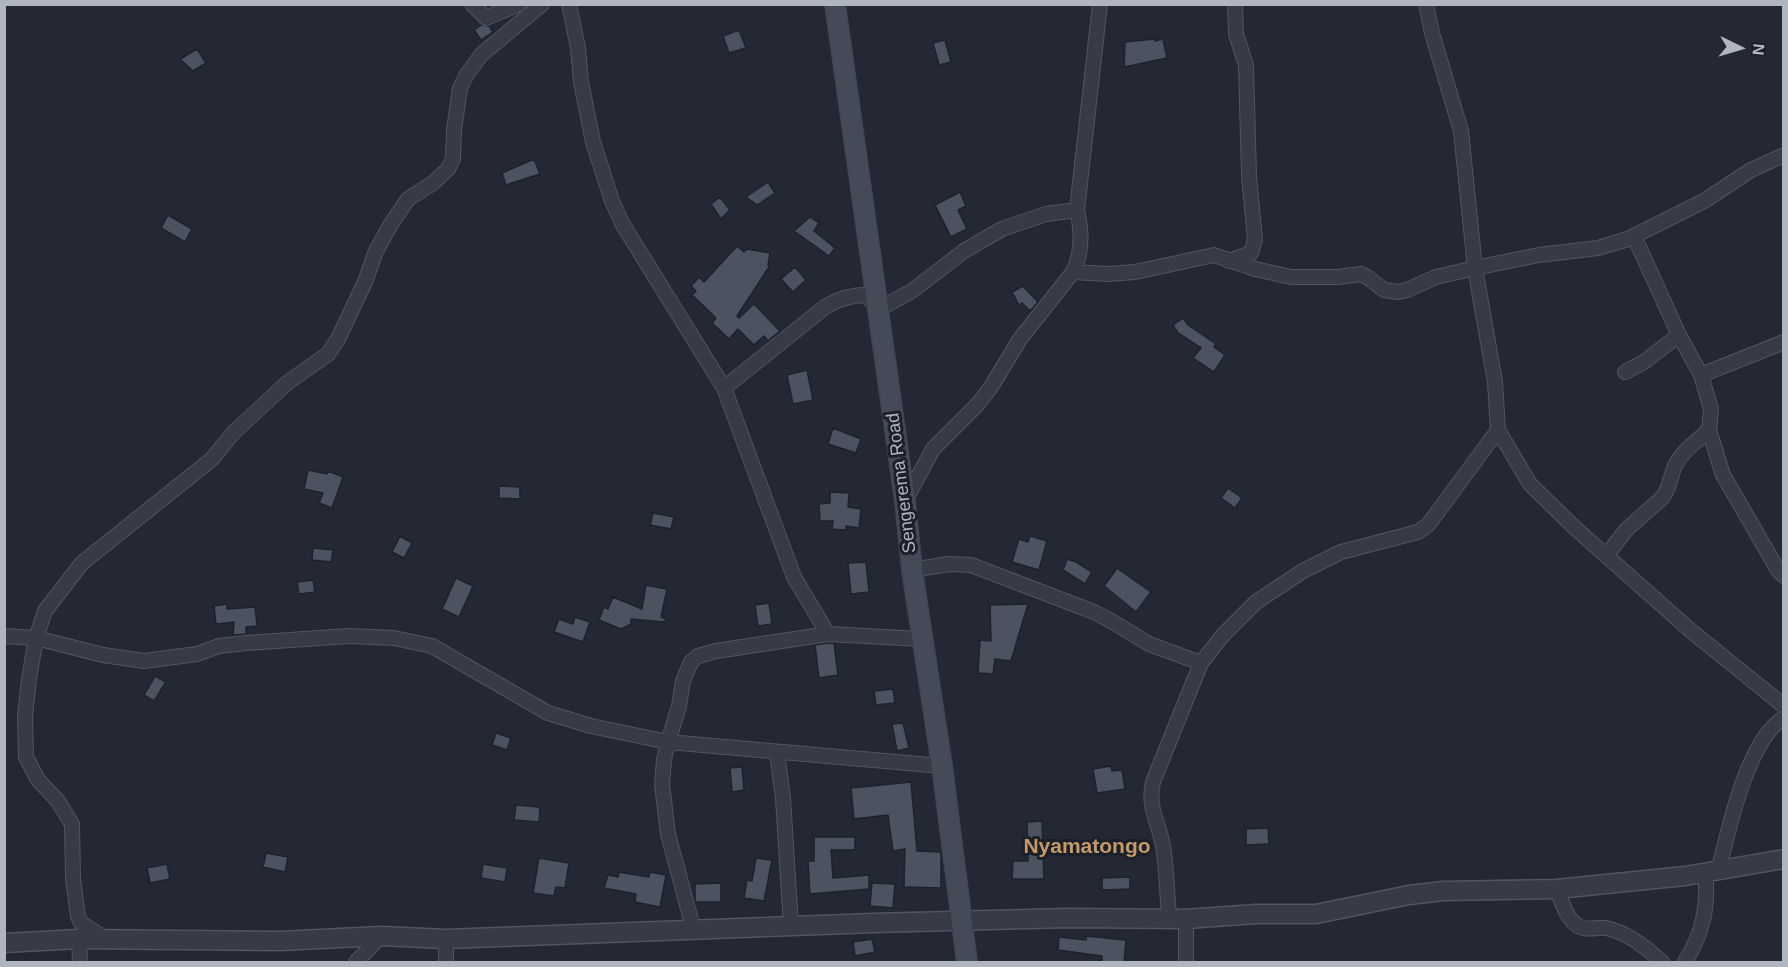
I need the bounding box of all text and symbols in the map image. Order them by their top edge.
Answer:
north arrow [1710,18,1770,78]
text: N [1749,43,1767,56]
street label: Sengerema Road [883,412,921,554]
district label: Nyamatongo [1023,834,1151,860]

